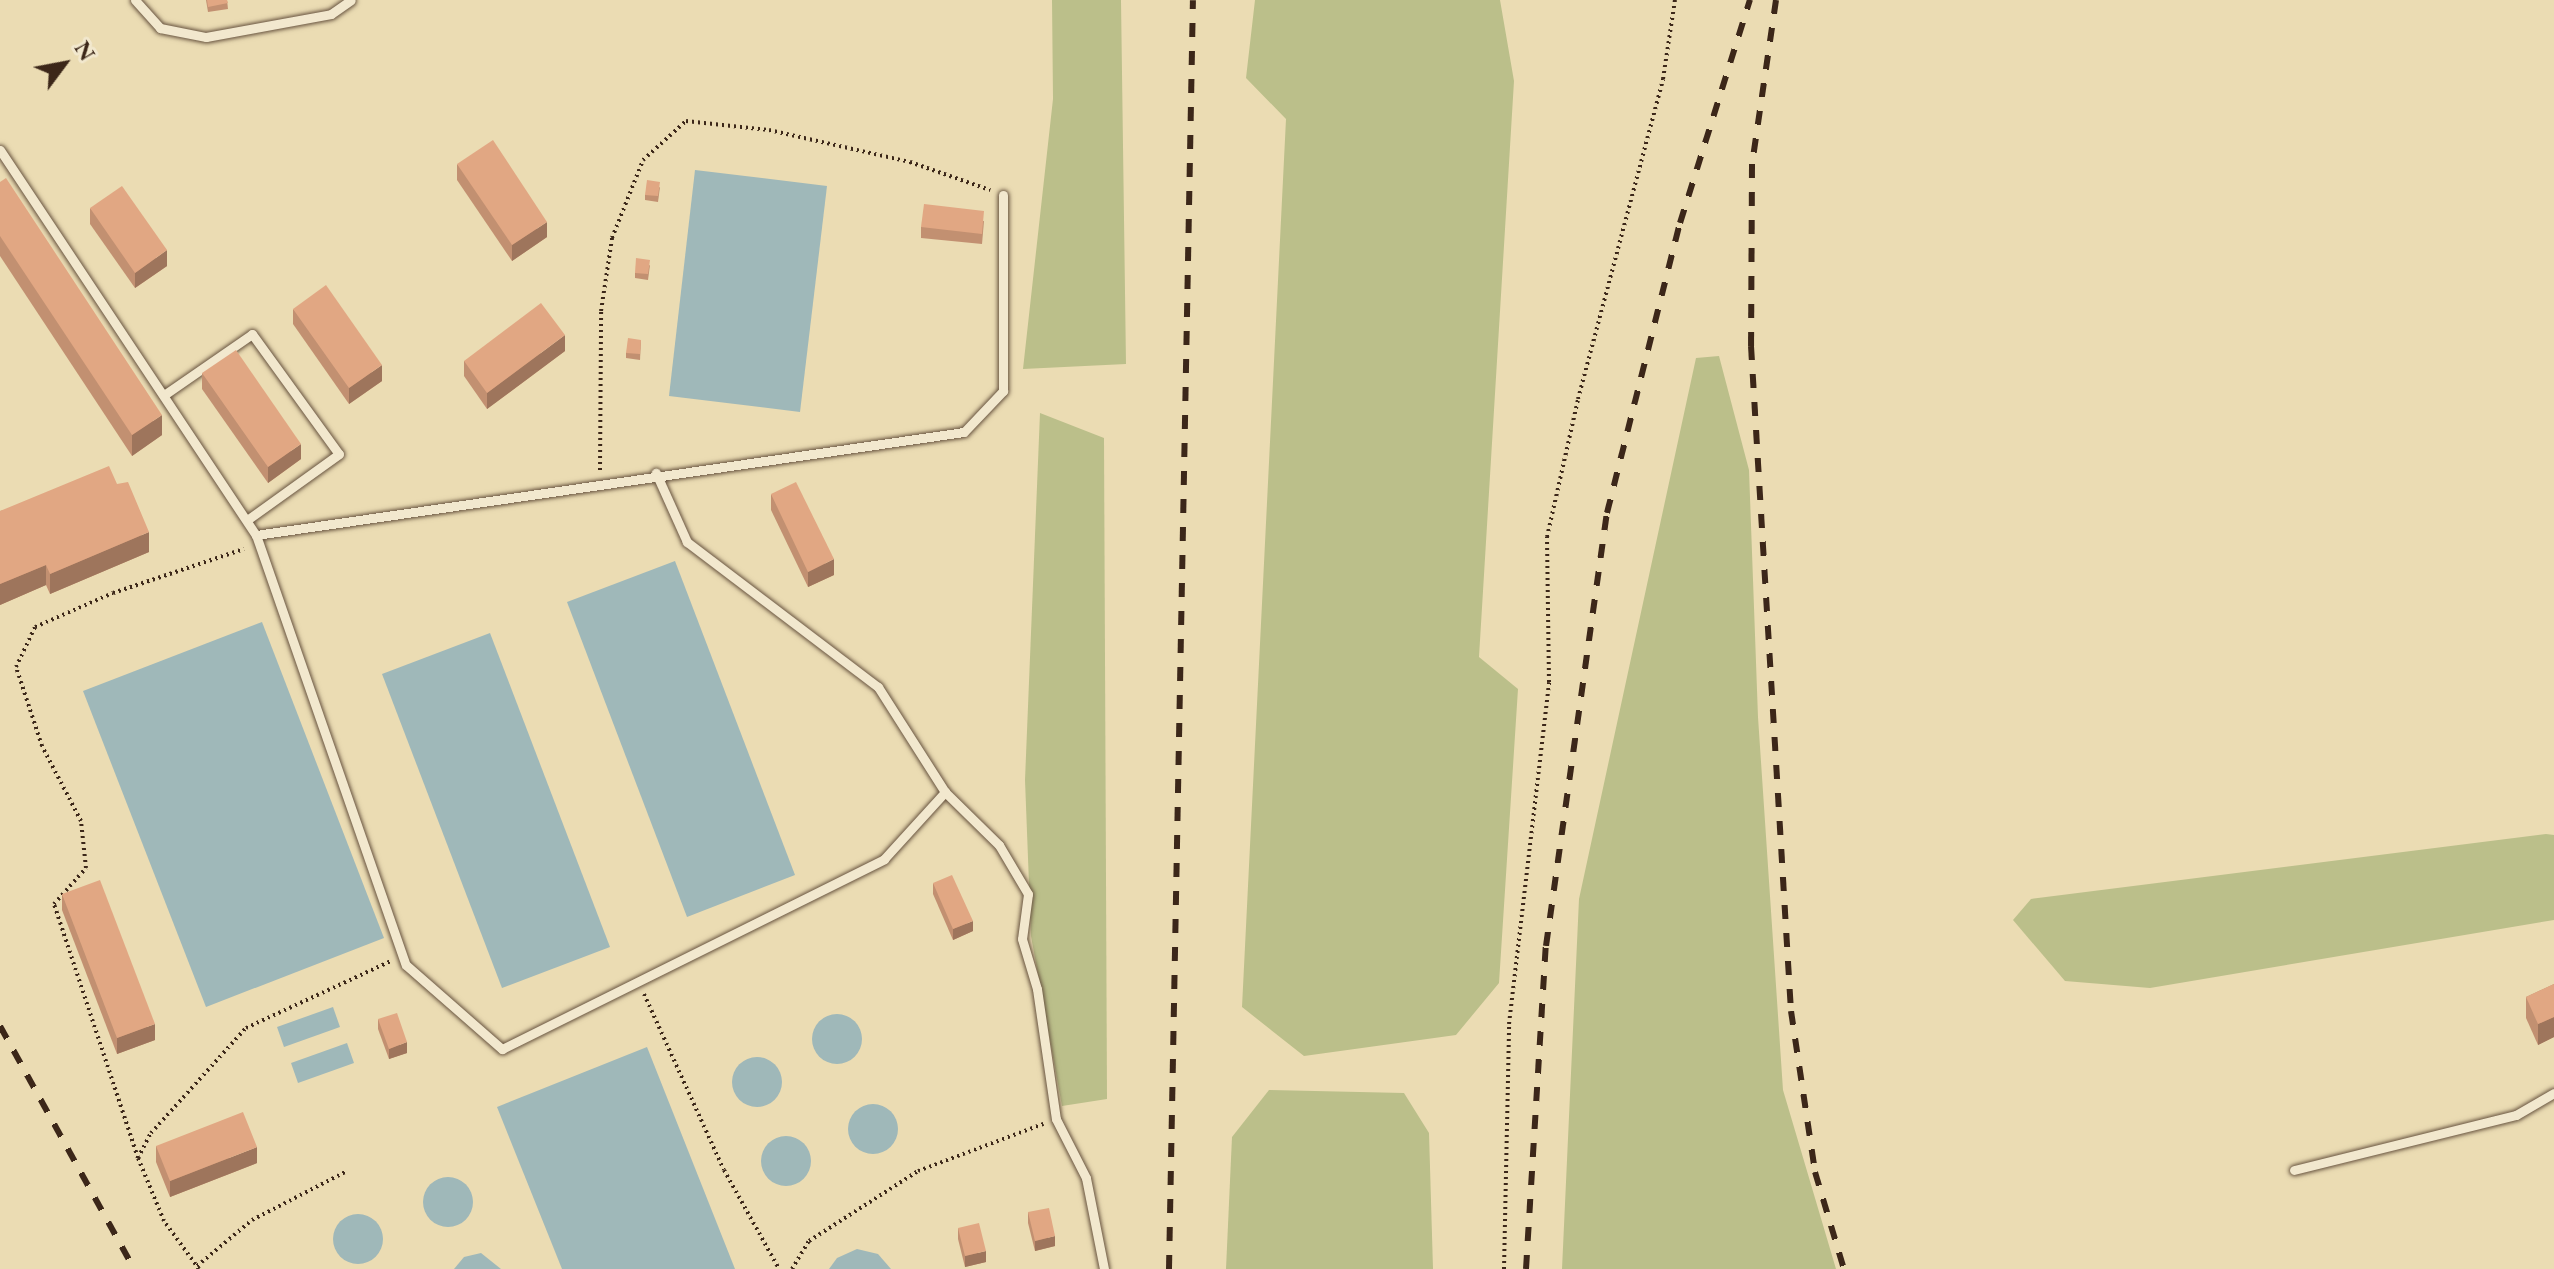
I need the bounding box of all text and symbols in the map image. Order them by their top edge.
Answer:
north arrow [24,24,104,104]
text: N [68,36,102,66]

